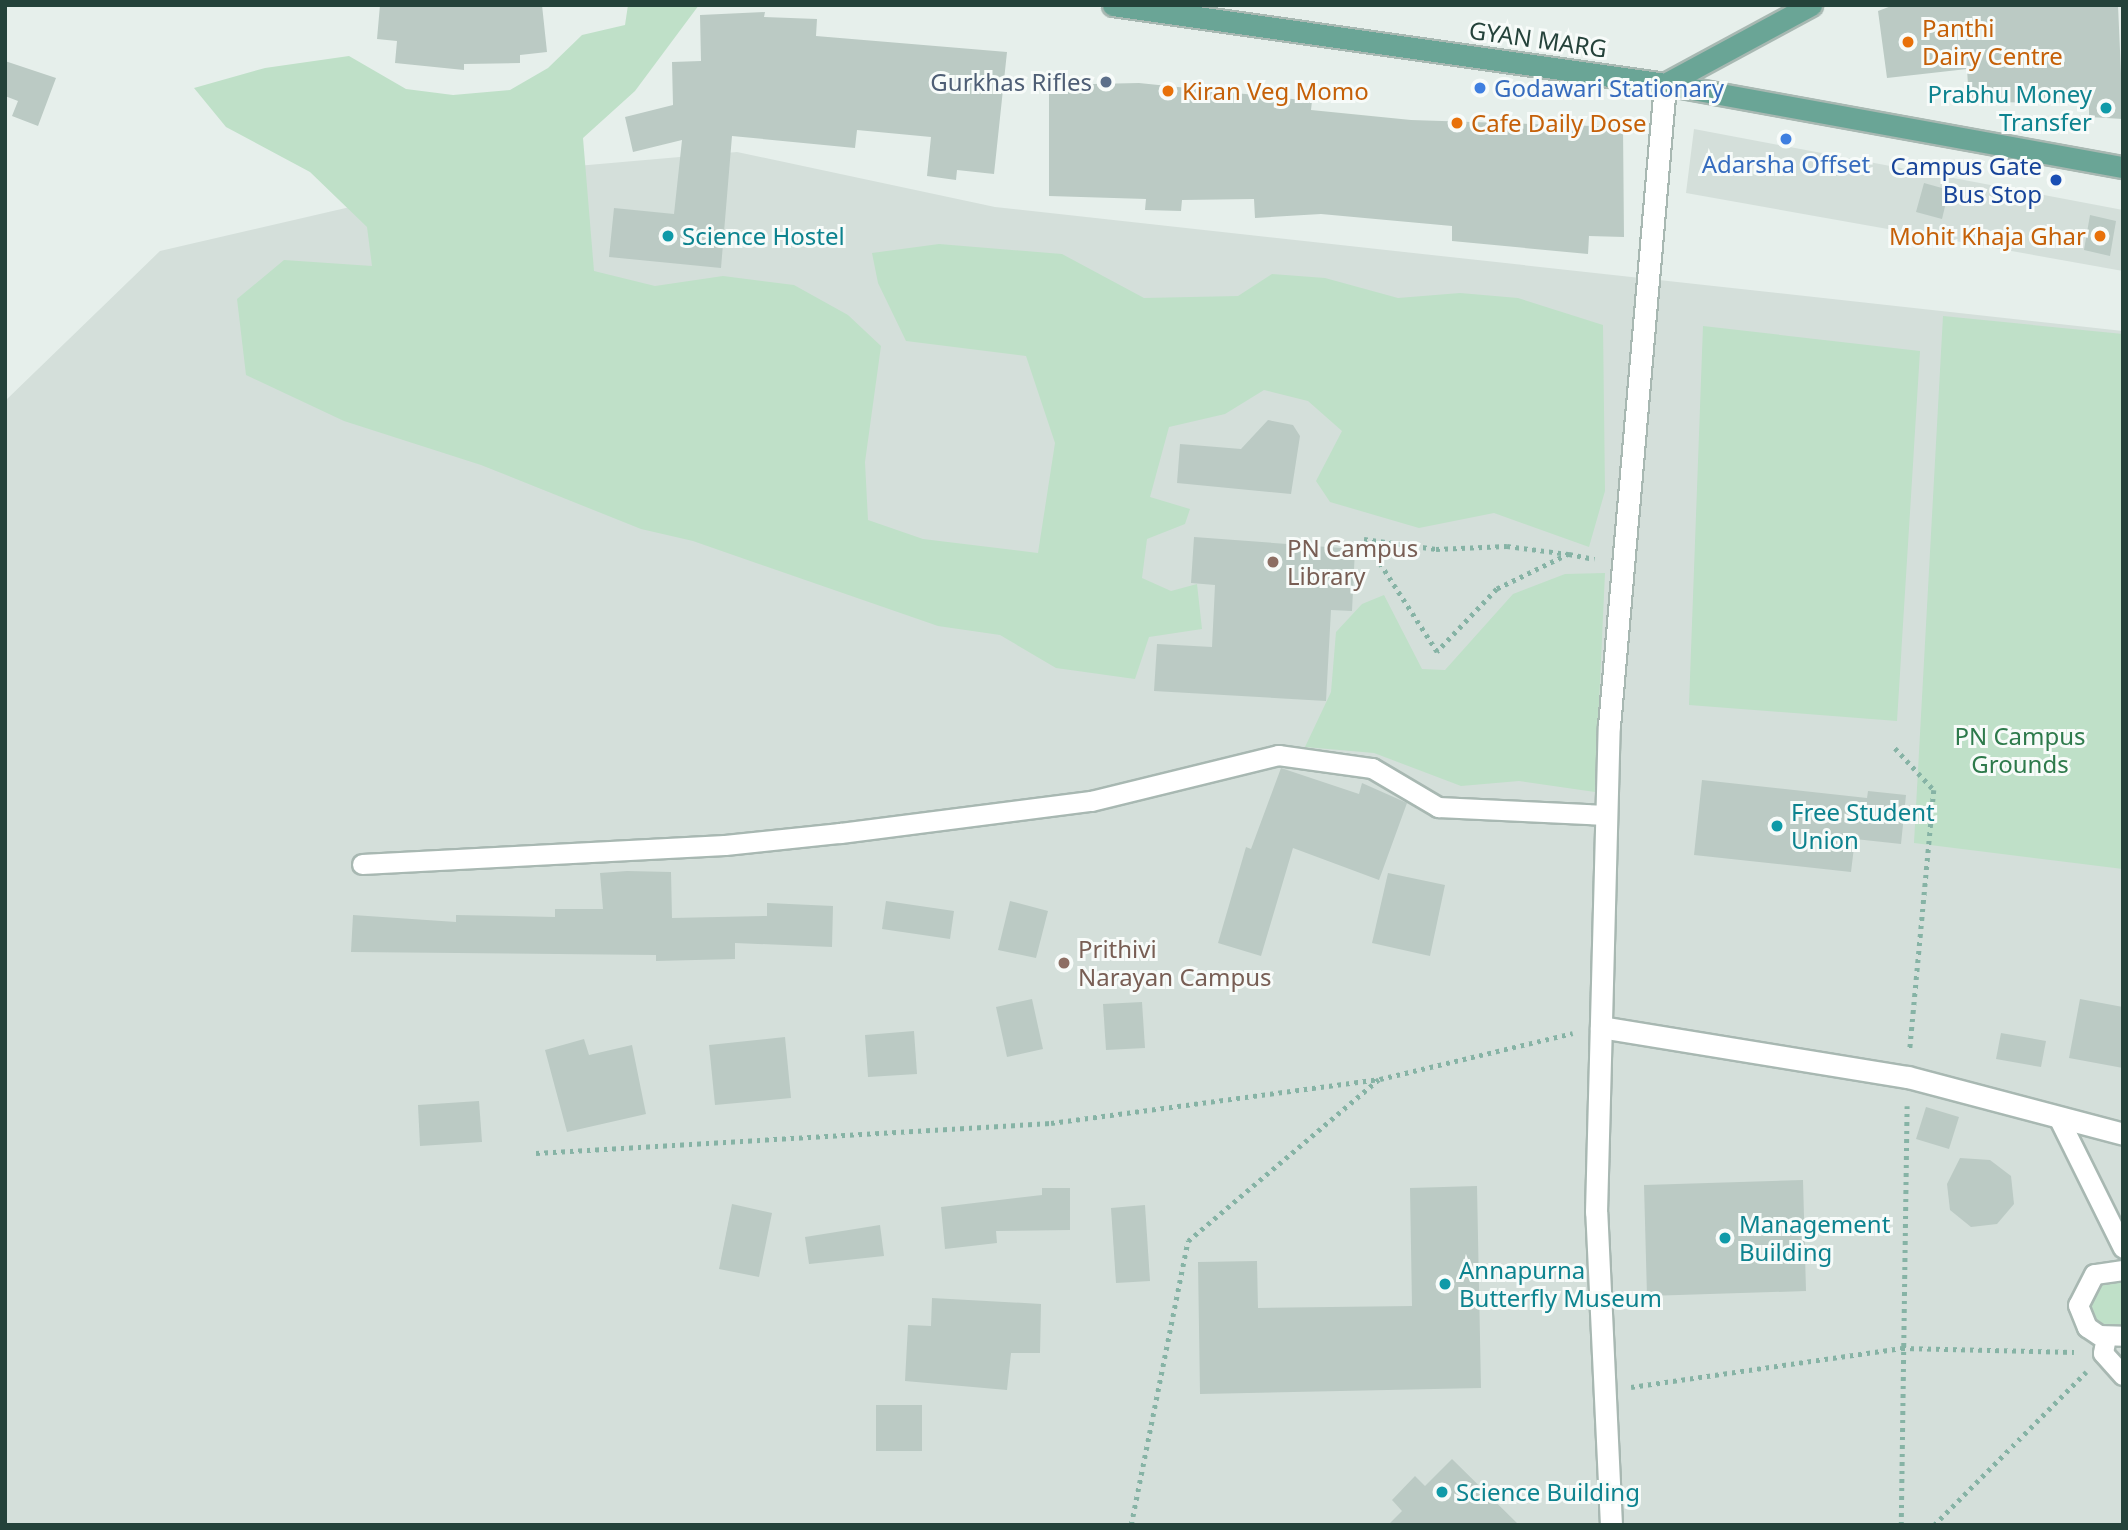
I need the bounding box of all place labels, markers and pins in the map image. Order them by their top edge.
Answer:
place label: Panthi Dairy Centre [1922,14,2063,70]
marker: Panthi Dairy Centre [1900,34,1916,50]
place label: Gurkhas Rifles [930,68,1092,96]
marker: Gurkhas Rifles [1098,74,1114,90]
place label: Godawari Stationary [1494,74,1724,102]
place label: Kiran Veg Momo [1182,77,1369,105]
marker: Godawari Stationary [1472,80,1488,96]
place label: Prabhu Money Transfer [1928,80,2092,136]
marker: Kiran Veg Momo [1160,83,1176,99]
marker: Prabhu Money Transfer [2098,100,2114,116]
place label: Cafe Daily Dose [1471,109,1647,137]
marker: Cafe Daily Dose [1449,115,1465,131]
marker: Adarsha Offset [1778,131,1794,147]
place label: Adarsha Offset [1702,150,1870,178]
place label: Campus Gate Bus Stop [1890,152,2042,208]
marker: Campus Gate Bus Stop [2048,172,2064,188]
place label: Science Hostel [682,222,845,250]
place label: Mohit Khaja Ghar [1889,222,2086,250]
marker: Science Hostel [660,228,676,244]
marker: Mohit Khaja Ghar [2092,228,2108,244]
place label: PN Campus Library [1287,534,1418,590]
marker: PN Campus Library [1265,554,1281,570]
place label: Free Student Union [1791,798,1935,854]
marker: Free Student Union [1769,818,1785,834]
place label: Prithivi Narayan Campus [1078,935,1272,991]
marker: Prithivi Narayan Campus [1056,955,1072,971]
place label: Management Building [1739,1210,1890,1266]
marker: Management Building [1717,1230,1733,1246]
place label: Annapurna Butterfly Museum [1459,1256,1662,1312]
marker: Annapurna Butterfly Museum [1437,1276,1453,1292]
place label: Science Building [1456,1478,1640,1506]
marker: Science Building [1434,1484,1450,1500]

